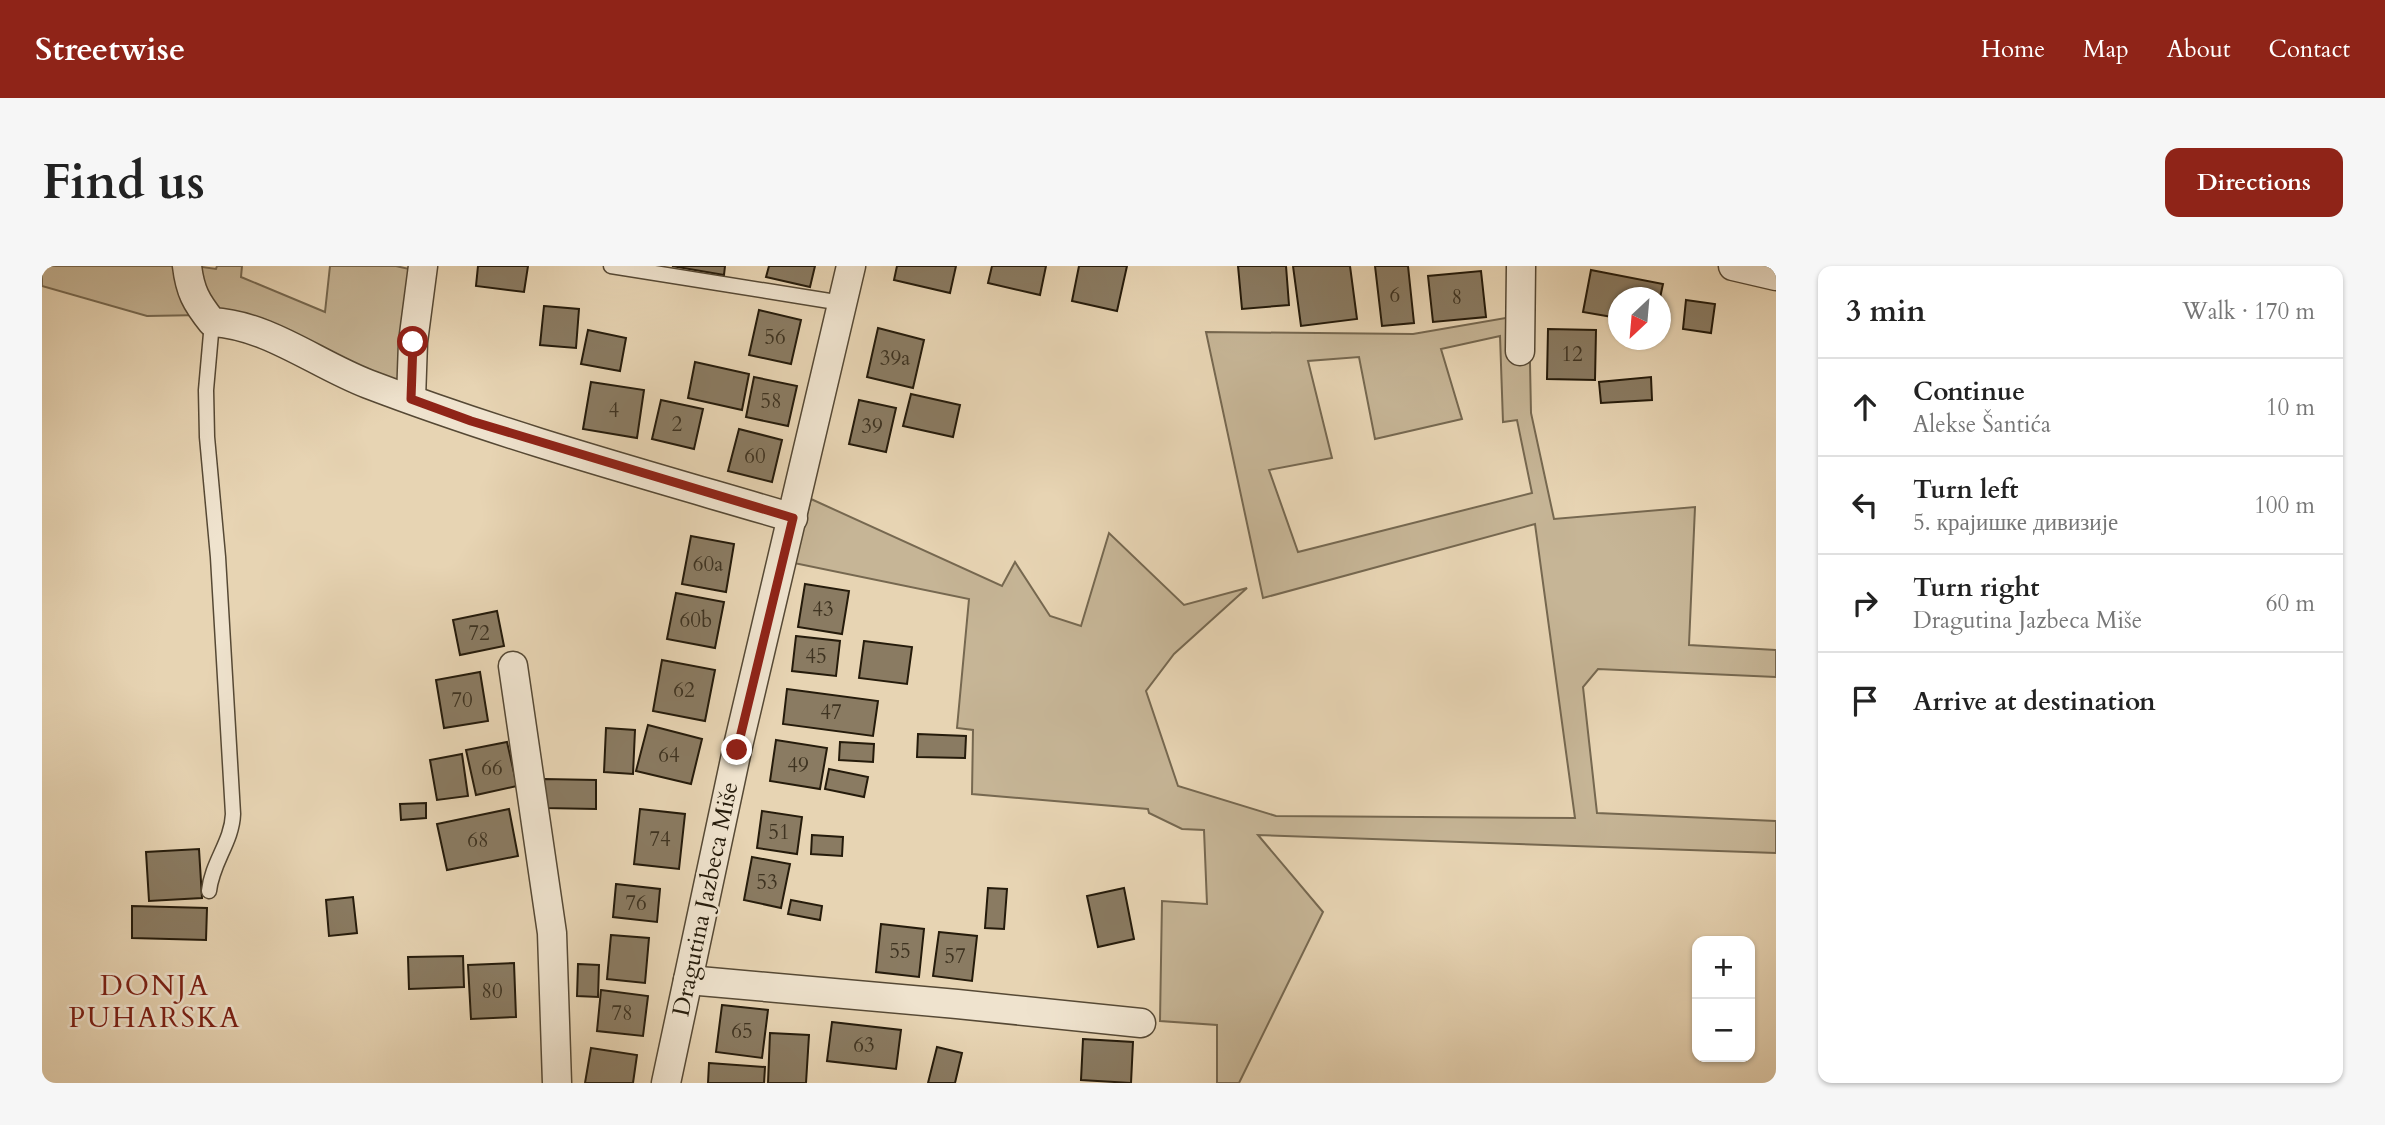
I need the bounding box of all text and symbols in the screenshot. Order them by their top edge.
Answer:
text: Streetwise [35,27,185,72]
text: Home [1981,33,2045,66]
text: Map [2083,33,2129,66]
text: About [2167,33,2231,66]
text: Contact [2269,33,2350,66]
button: Directions [2165,148,2343,217]
text: Find us [42,149,205,216]
house number: 6 [1390,281,1400,310]
house number: 8 [1452,283,1462,312]
north arrow [1608,287,1671,350]
text: 3 min [1846,291,1926,332]
text: Walk · 170 m [2182,296,2315,327]
house number: 56 [764,323,786,352]
route start [397,326,428,357]
house number: 12 [1561,340,1583,369]
house number: 39a [880,344,910,373]
text: Continue [1913,374,2025,409]
house number: 58 [760,387,782,416]
icon: ahead [1846,388,1884,426]
text: 10 m [2266,392,2315,423]
house number: 4 [609,396,620,425]
text: Alekse Šantića [1913,409,2051,440]
house number: 2 [672,410,683,439]
house number: 39 [861,412,883,441]
house number: 60 [744,442,766,471]
text: Turn left [1913,472,2018,507]
icon: left [1846,486,1884,524]
text: 100 m [2254,490,2315,521]
text: 5. крајишке дивизије [1913,507,2118,538]
house number: 60a [693,550,723,579]
text: Turn right [1913,570,2040,605]
icon: right [1846,584,1884,622]
text: 60 m [2266,588,2315,619]
house number: 43 [812,595,834,624]
text: Dragutina Jazbeca Miše [1913,605,2142,636]
house number: 60b [680,606,712,635]
house number: 72 [468,619,490,648]
house number: 45 [805,642,827,671]
house number: 62 [673,676,695,705]
icon: arrive [1846,682,1884,720]
text: Arrive at destination [1913,684,2156,719]
house number: 70 [451,686,473,715]
house number: 47 [820,698,842,727]
route end [721,734,752,765]
house number: 64 [658,741,680,770]
house number: 49 [787,751,809,780]
house number: 66 [481,754,503,783]
street label: Dragutina Jazbeca Miše [664,779,746,1019]
house number: 51 [768,818,790,847]
house number: 74 [649,825,671,854]
house number: 68 [467,826,489,855]
house number: 53 [756,868,778,897]
house number: 76 [625,889,647,918]
map controls [1692,936,1755,1062]
button: + [1692,936,1755,999]
house number: 55 [889,937,911,966]
house number: 57 [944,942,966,971]
district label: DONJA PUHARSKA [69,967,241,1037]
house number: 80 [481,977,503,1006]
house number: 78 [611,999,633,1028]
button: − [1692,999,1755,1062]
house number: 65 [731,1017,753,1046]
house number: 63 [853,1031,875,1060]

